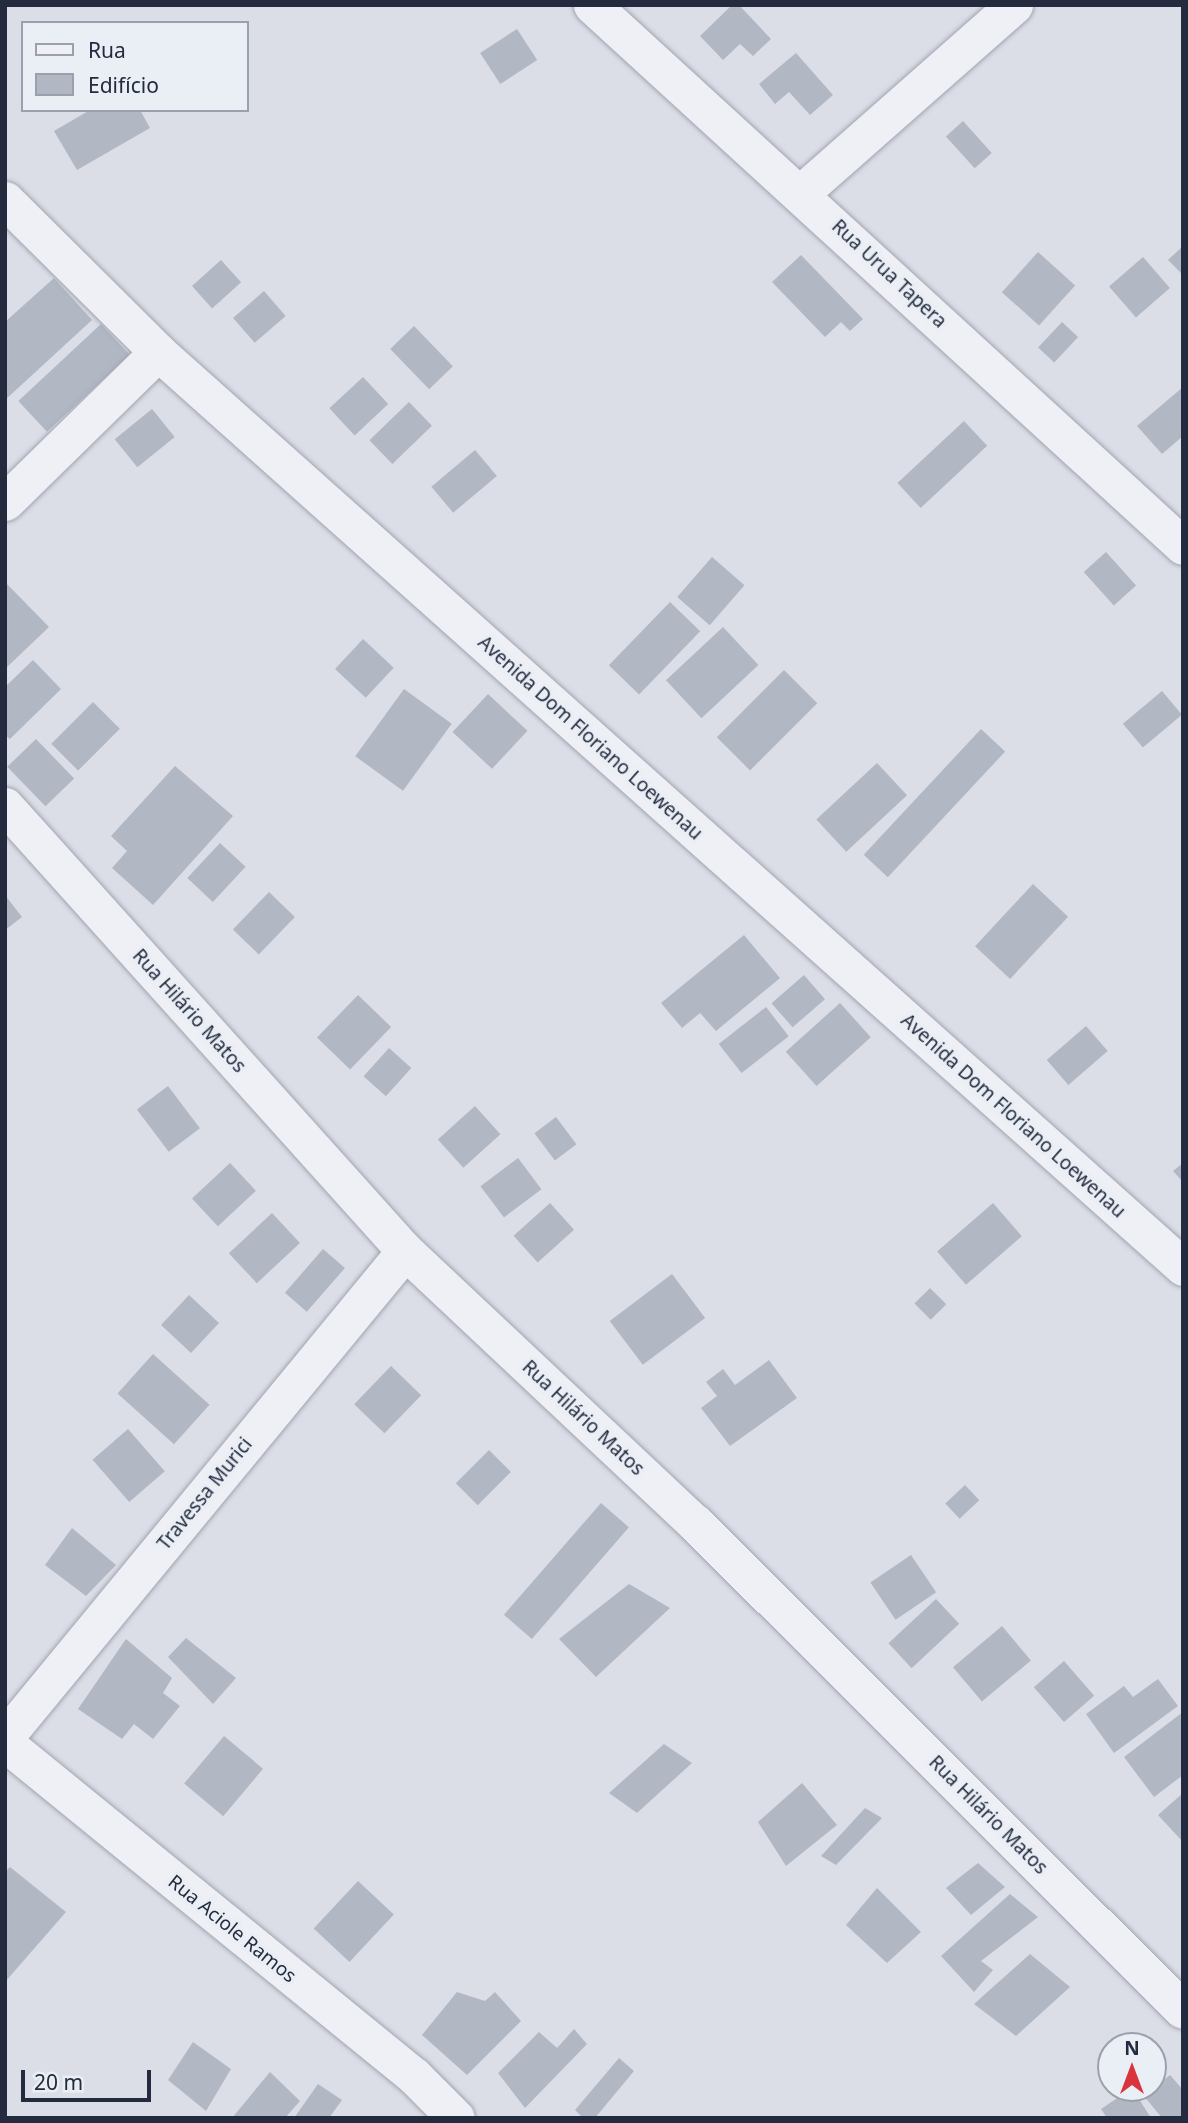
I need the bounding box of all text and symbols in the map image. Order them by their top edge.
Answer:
legend [21,21,248,112]
text: Rua [88,36,126,64]
text: Edifício [88,71,159,99]
street label: Rua Urua Tapera [827,215,951,333]
street label: Avenida Dom Floriano Loewenau [473,631,707,845]
street label: Rua Hilário Matos [128,945,250,1077]
street label: Avenida Dom Floriano Loewenau [896,1009,1130,1223]
street label: Rua Hilário Matos [517,1356,649,1480]
street label: Travessa Murici [153,1433,257,1555]
street label: Rua Hilário Matos [924,1751,1052,1879]
street label: Rua Aciole Ramos [163,1870,301,1988]
north arrow [1097,2032,1167,2102]
text: N [1124,2035,1140,2061]
scale bar [24,2056,154,2100]
text: 20 m [34,2068,83,2096]

